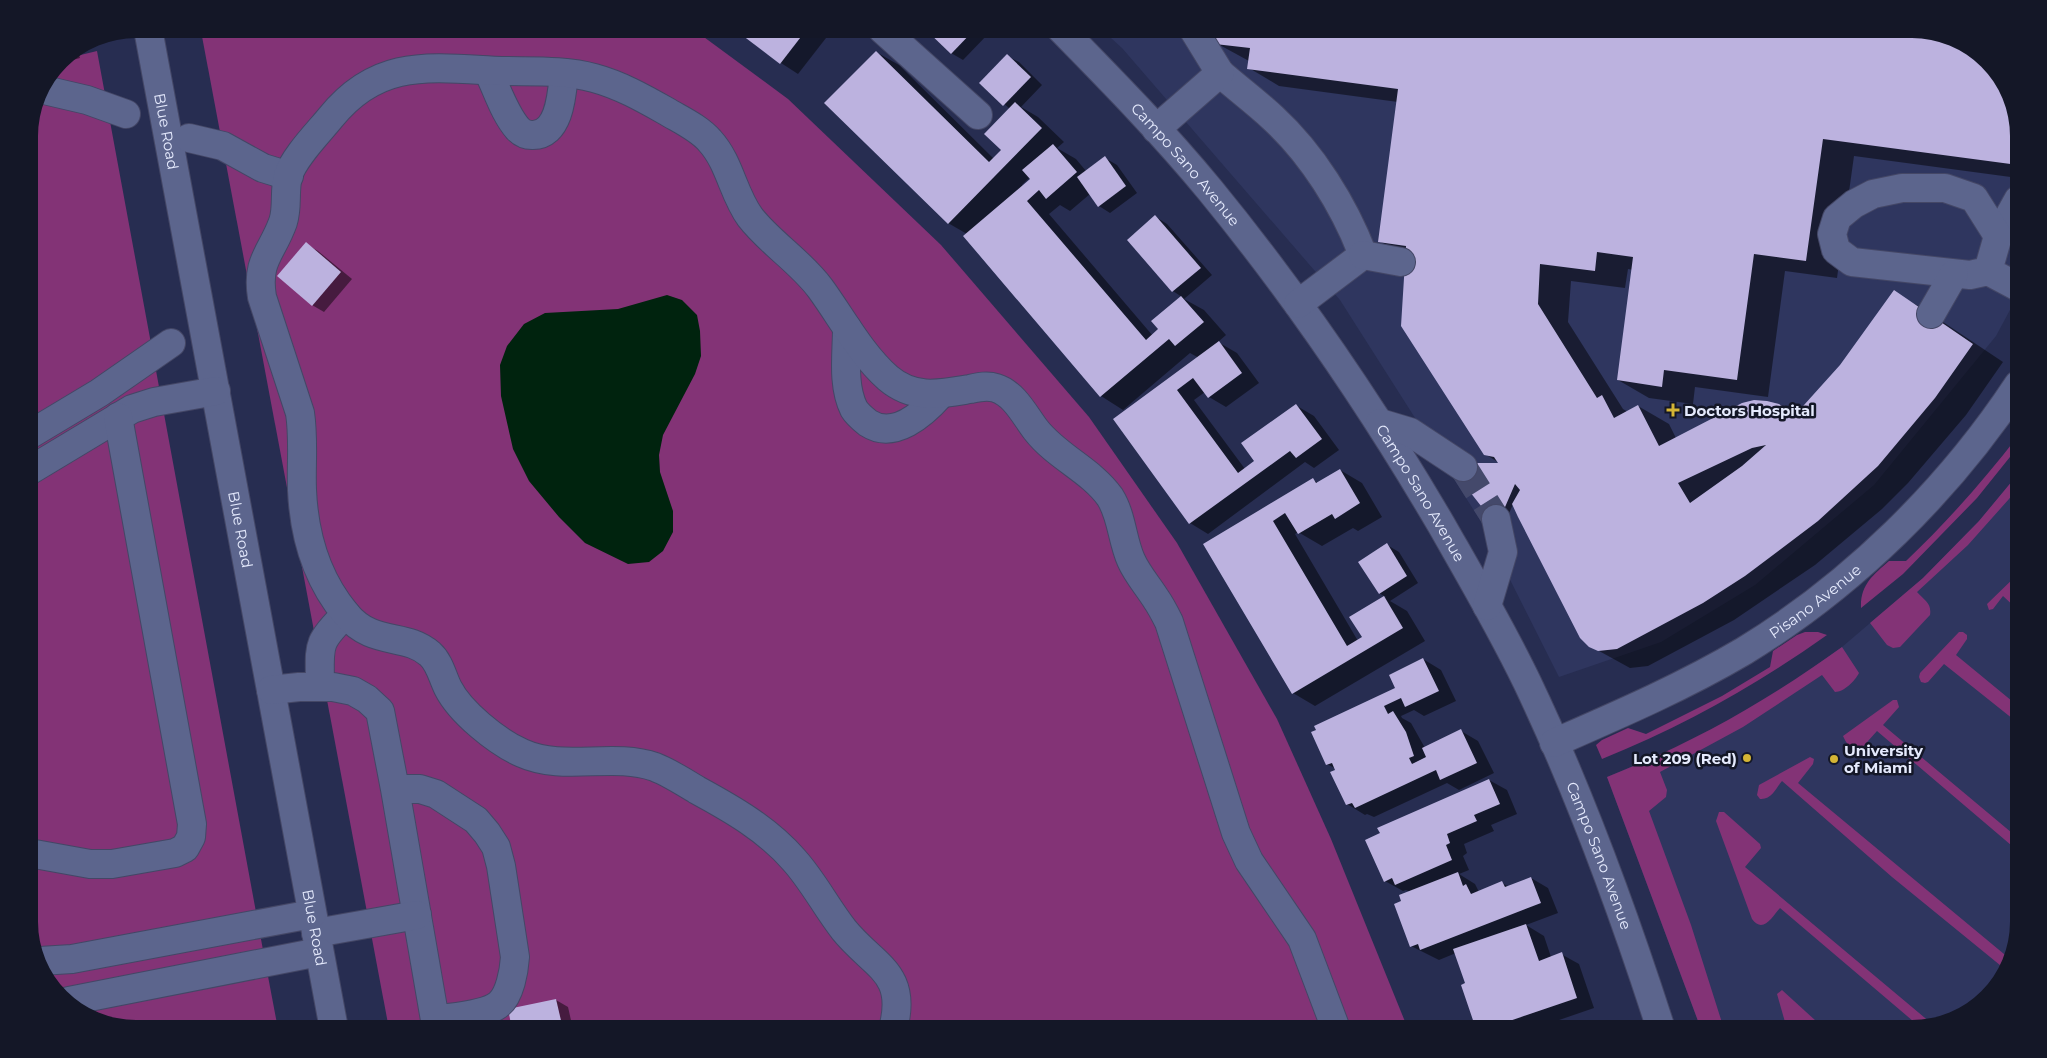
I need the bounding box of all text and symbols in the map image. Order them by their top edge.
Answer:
street label: Blue Road [151,91,183,171]
street label: Campo Sano Avenue [1127,98,1244,229]
place label: Doctors Hospital [1684,401,1815,420]
marker: Doctors Hospital [1666,403,1680,417]
street label: Campo Sano Avenue [1373,421,1470,565]
street label: Blue Road [225,489,258,569]
street label: Pisano Avenue [1765,560,1865,642]
place label: University of Miami [1844,741,1924,777]
place label: Lot 209 (Red) [1633,749,1737,768]
marker: Lot 209 (Red) [1741,752,1753,764]
marker: University of Miami [1828,753,1840,765]
street label: Campo Sano Avenue [1563,779,1636,932]
street label: Blue Road [299,888,332,968]

